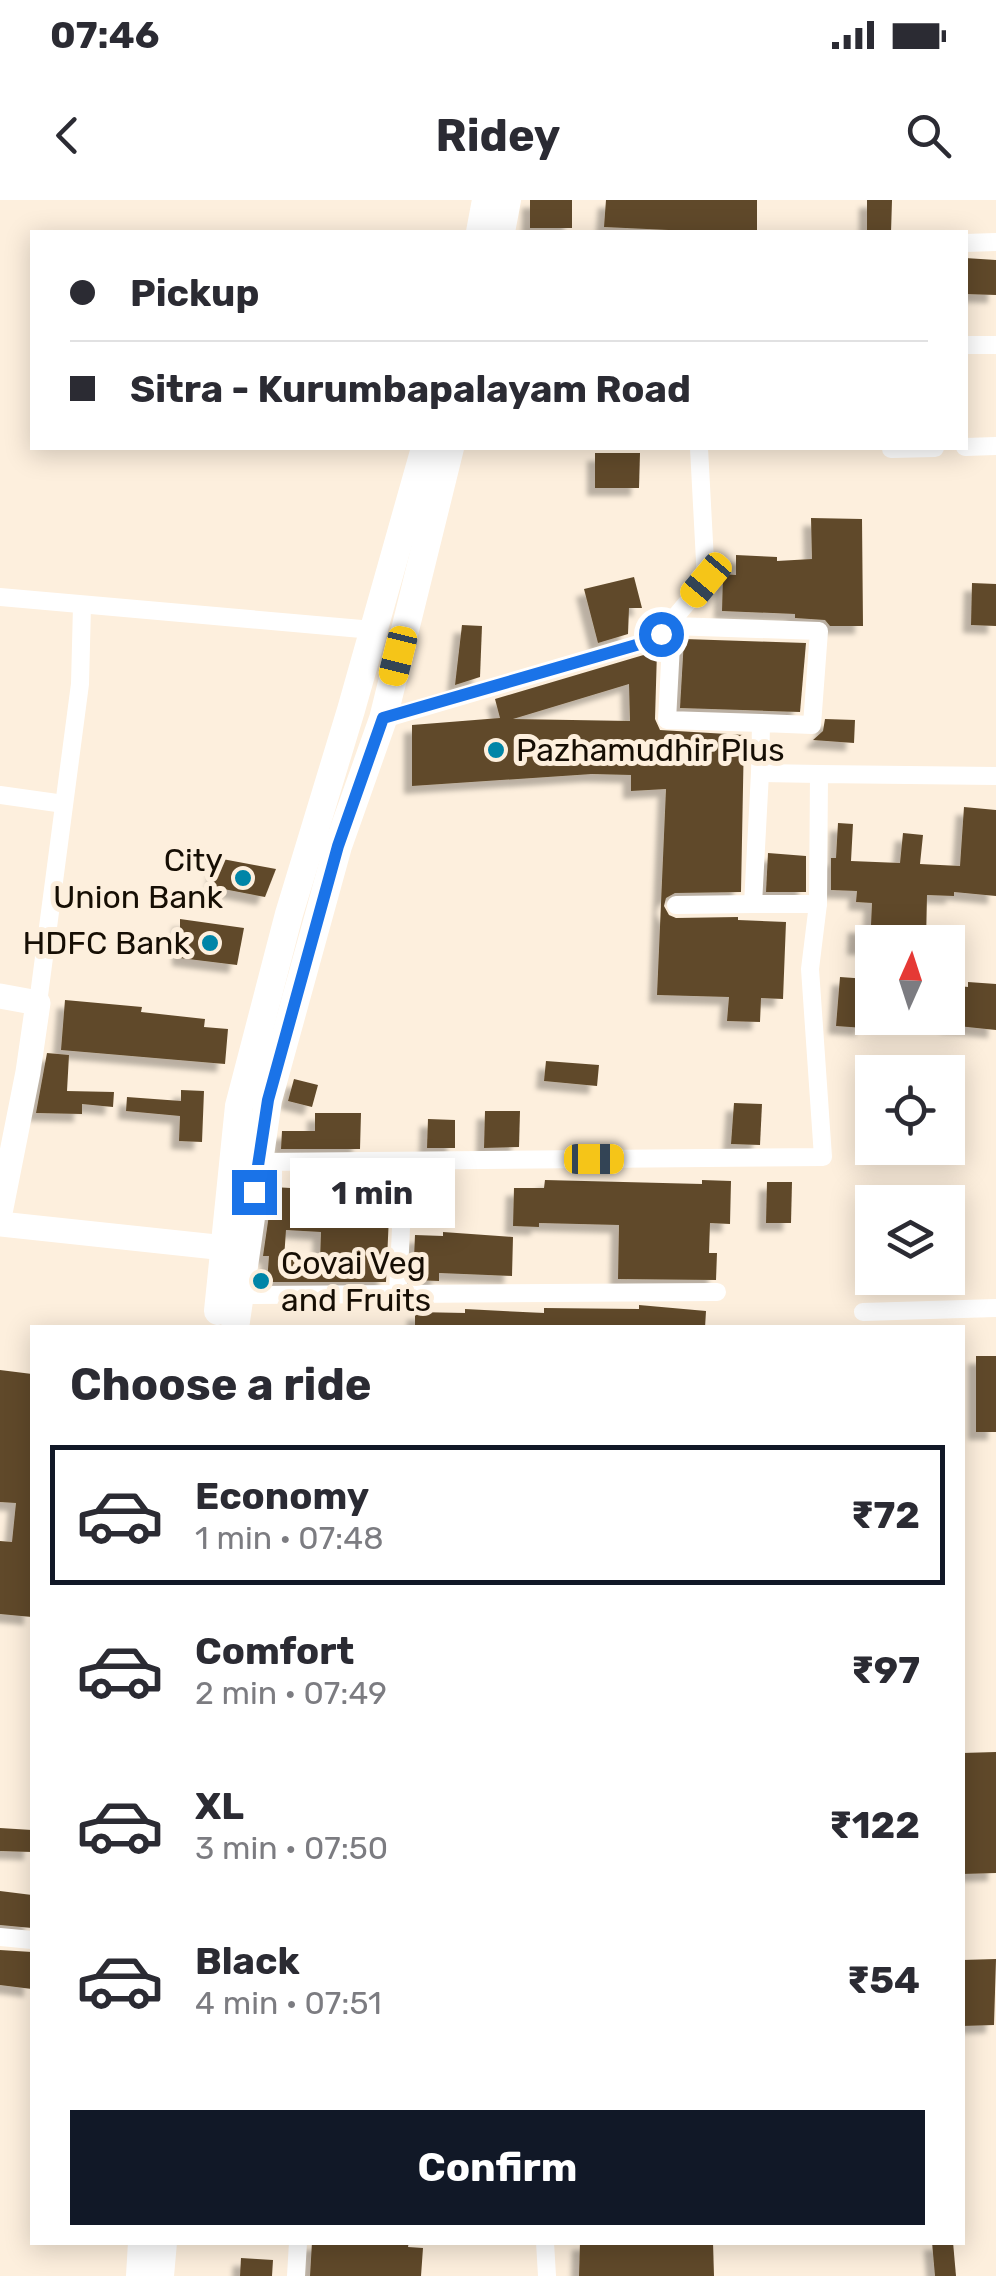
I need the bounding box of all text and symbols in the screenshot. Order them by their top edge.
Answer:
text: 07:46 [50,12,159,58]
icon: back [40,108,95,163]
icon: search [901,108,956,163]
text: Ridey [436,109,560,162]
text: Pickup [130,270,259,316]
text: Sitra - Kurumbapalayam Road [130,366,691,412]
car [675,547,737,613]
route start [639,612,684,657]
car [376,623,420,689]
place label: Pazhamudhir Plus [516,731,785,769]
marker: Pazhamudhir Plus [485,739,507,761]
place label: City Union Bank [53,841,223,916]
marker: City Union Bank [232,867,254,889]
place label: HDFC Bank [22,924,190,962]
north arrow [855,925,965,1035]
map controls [855,925,965,1295]
marker: HDFC Bank [199,932,221,954]
button: locate [855,1055,965,1165]
car [564,1144,624,1174]
callout: 1 min [289,1157,454,1227]
route end [232,1170,277,1215]
text: 1 min [332,1174,413,1212]
button: layers [855,1185,965,1295]
place label: Covai Veg and Fruits [281,1244,431,1319]
marker: Covai Veg and Fruits [250,1270,272,1292]
text: Choose a ride [70,1358,372,1411]
icon: car [75,1470,165,1560]
text: Economy [195,1473,369,1519]
text: ₹72 [851,1492,920,1538]
text: 1 min · 07:48 [195,1519,384,1557]
icon: car [75,1625,165,1715]
text: Comfort [195,1628,354,1674]
text: ₹97 [851,1647,920,1693]
text: 2 min · 07:49 [195,1674,387,1712]
icon: car [75,1780,165,1870]
text: XL [195,1783,244,1829]
text: ₹122 [829,1802,920,1848]
text: 3 min · 07:50 [195,1829,388,1867]
icon: car [75,1935,165,2025]
text: Black [195,1938,300,1984]
text: ₹54 [847,1957,920,2003]
text: 4 min · 07:51 [195,1984,382,2022]
button: Confirm [70,2110,925,2225]

